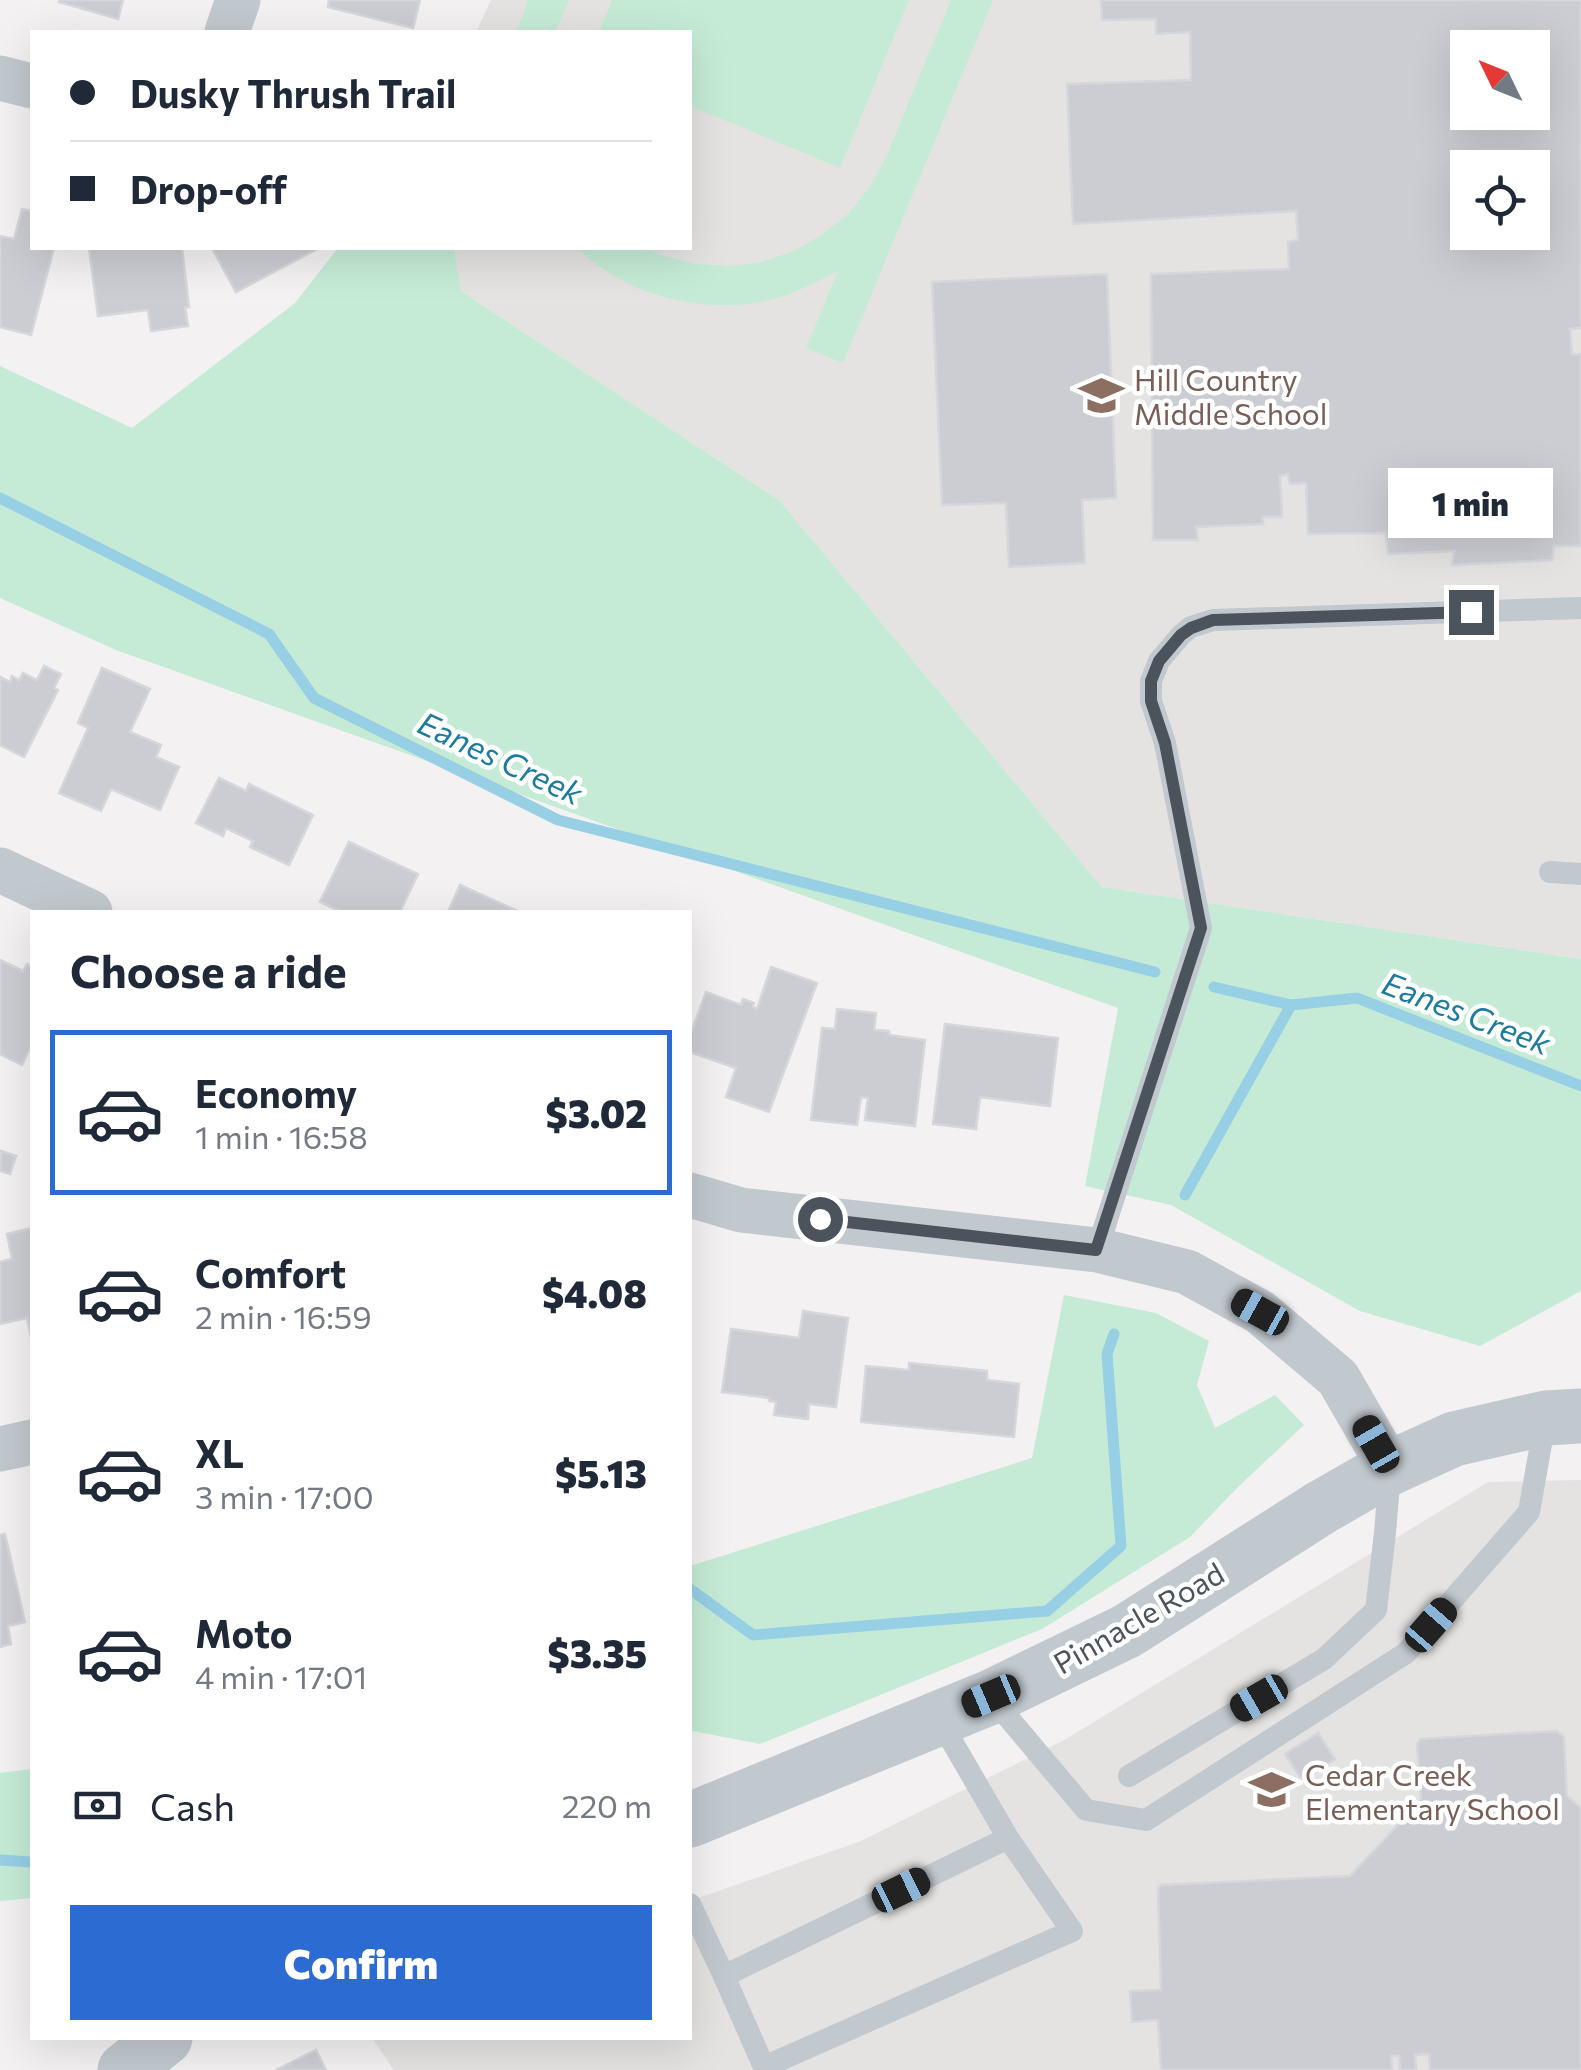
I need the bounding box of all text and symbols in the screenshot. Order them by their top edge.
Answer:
north arrow [1450,30,1550,130]
map controls [1450,30,1550,250]
text: Dusky Thrush Trail [130,69,456,116]
button: locate [1450,150,1550,250]
text: Drop-off [130,165,287,212]
place label: Hill Country Middle School [1134,360,1327,431]
school or university icon: Hill Country Middle School [1077,371,1125,419]
callout: 1 min [1388,467,1554,537]
text: 1 min [1432,483,1509,523]
route end [1449,590,1494,635]
water label: Eanes Creek [412,701,590,813]
text: Choose a ride [70,942,347,997]
water label: Eanes Creek [1377,962,1557,1063]
icon: car [75,1068,165,1158]
text: Economy [195,1069,357,1116]
text: $3.02 [546,1089,647,1136]
text: 1 min · 16:58 [195,1116,368,1156]
route start [798,1197,843,1242]
icon: car [75,1248,165,1338]
text: Comfort [195,1249,346,1296]
text: $4.08 [542,1269,647,1316]
car [1226,1284,1294,1340]
text: 2 min · 16:59 [195,1296,372,1336]
car [1348,1411,1404,1477]
icon: car [75,1428,165,1518]
text: XL [195,1429,244,1476]
text: $5.13 [555,1449,647,1496]
text: 3 min · 17:00 [195,1476,374,1516]
street label: Pinnacle Road [1046,1553,1230,1681]
car [1400,1593,1462,1657]
icon: car [75,1608,165,1698]
text: Moto [195,1609,293,1656]
text: $3.35 [548,1629,647,1676]
text: 4 min · 17:01 [195,1656,367,1696]
car [958,1670,1024,1722]
car [1226,1670,1292,1726]
place label: Cedar Creek Elementary School [1305,1755,1560,1826]
school or university icon: Cedar Creek Elementary School [1248,1766,1296,1814]
icon: cash [70,1778,125,1833]
text: Cash [150,1782,235,1829]
text: 220 m [562,1785,652,1825]
car [867,1863,935,1917]
button: Confirm [70,1905,652,2020]

